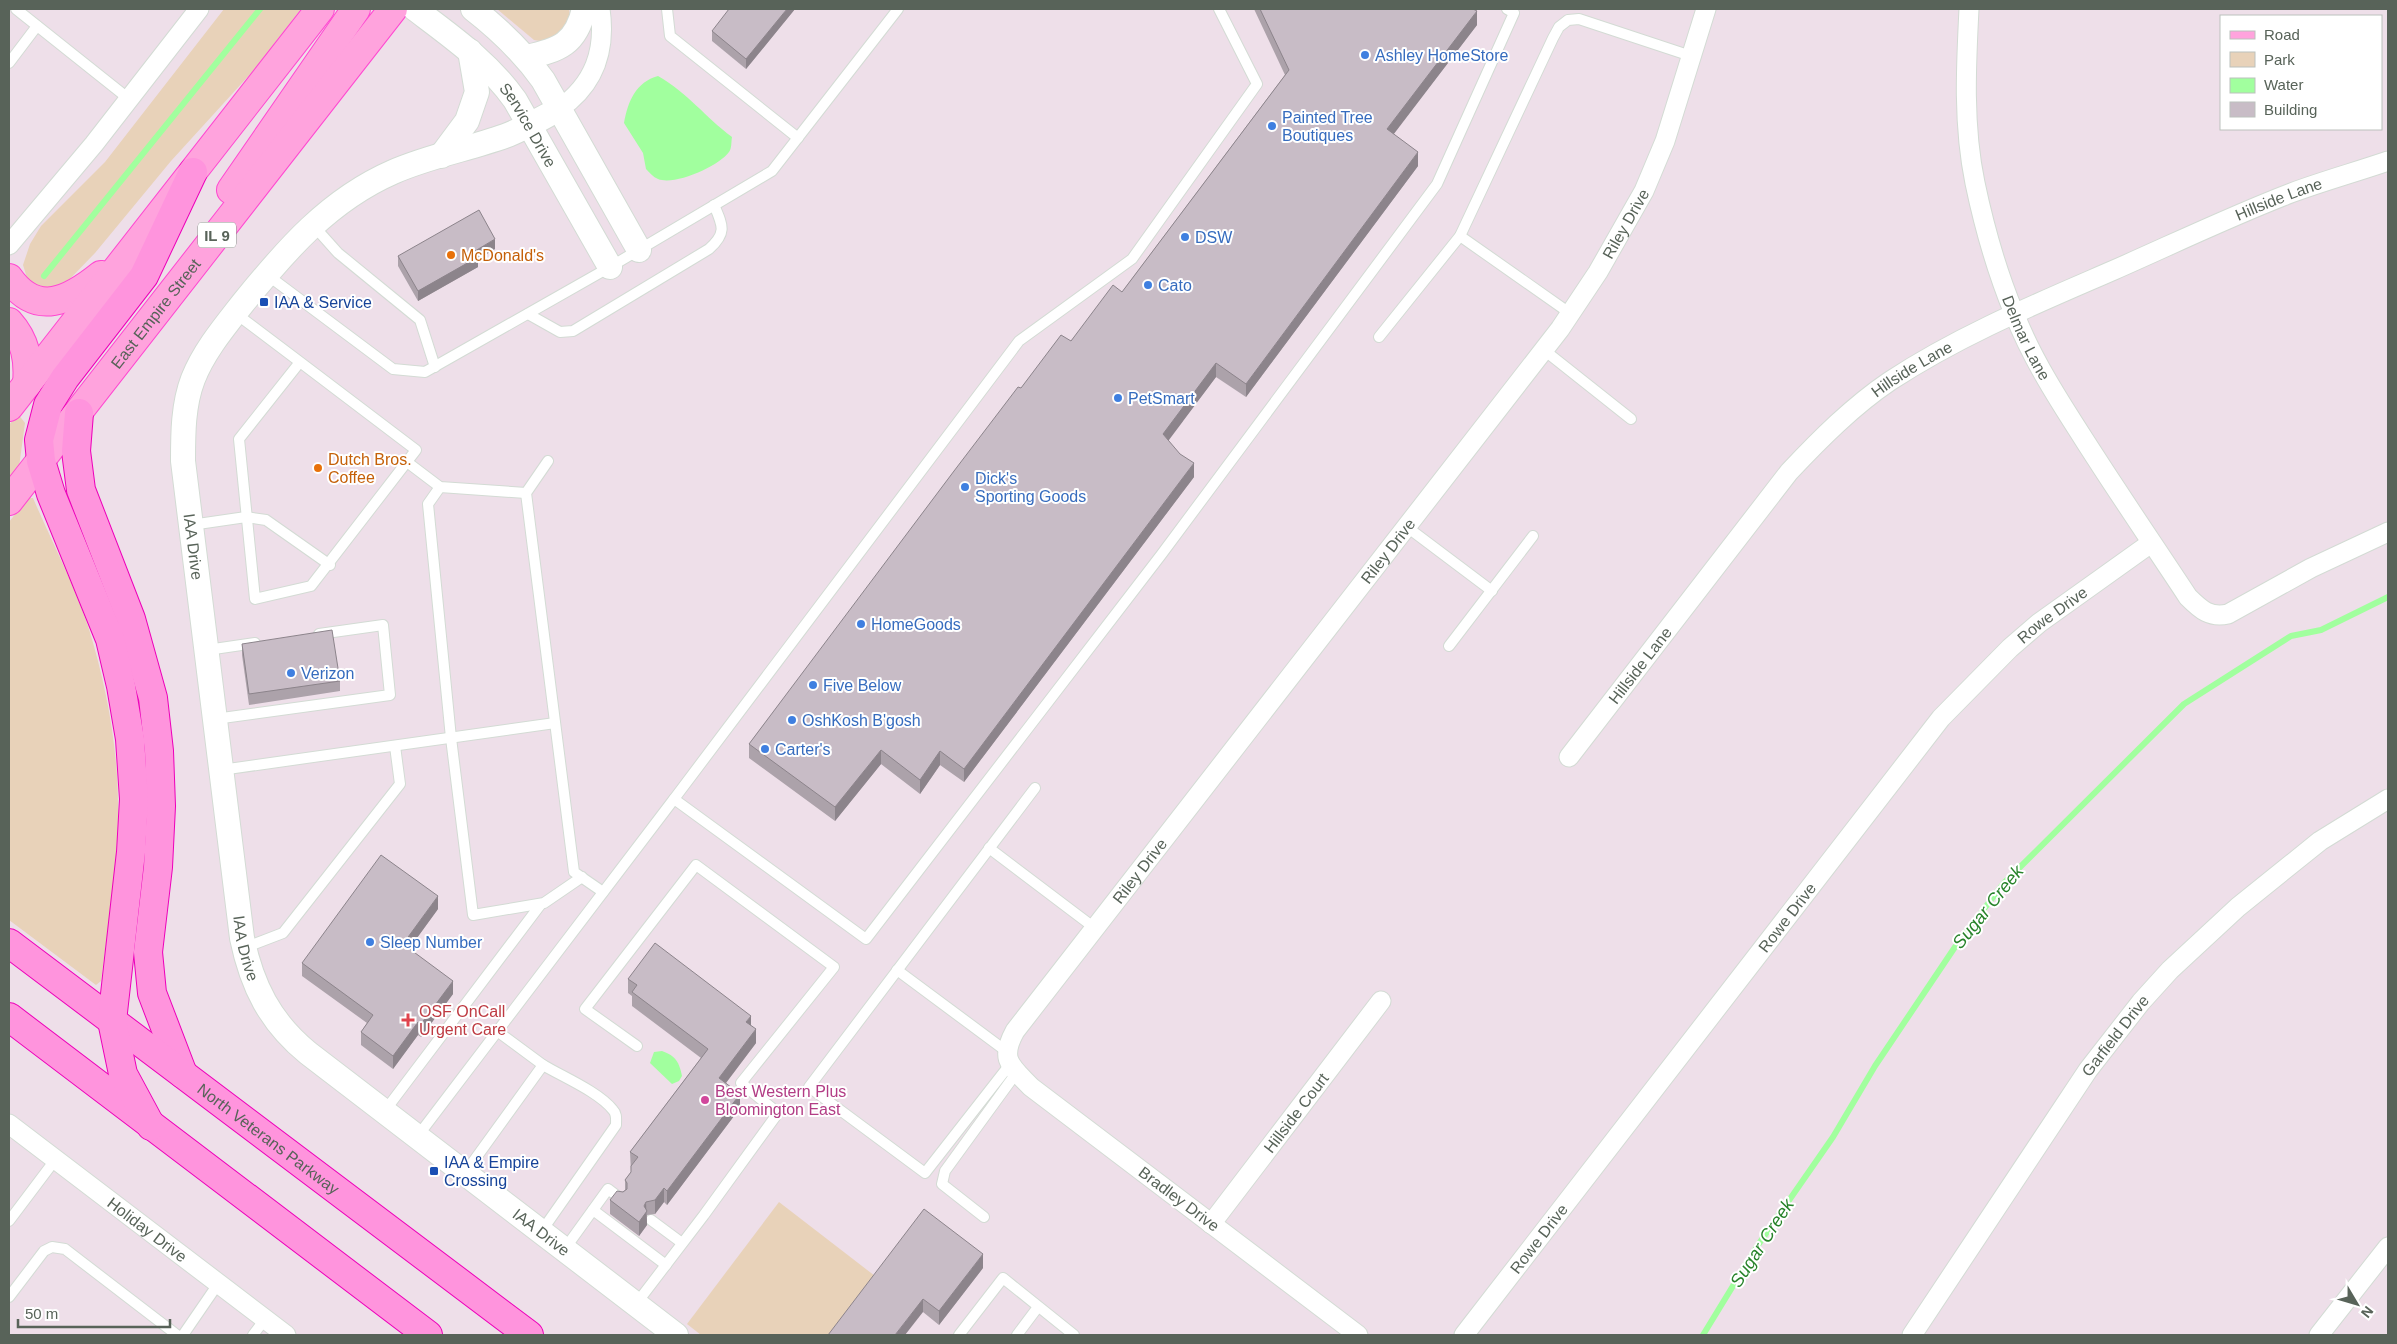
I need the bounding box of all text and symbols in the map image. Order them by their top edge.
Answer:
legend [2220,15,2382,130]
text: Road [2264,26,2300,43]
place label: Ashley HomeStore [1375,47,1508,64]
marker: Ashley HomeStore [1359,49,1371,61]
text: Park [2264,51,2295,68]
text: Water [2264,76,2303,93]
street label: Service Drive [497,79,560,170]
text: Building [2264,101,2317,118]
place label: Painted Tree Boutiques [1282,109,1373,144]
marker: Painted Tree Boutiques [1266,120,1278,132]
street label: Hillside Lane [2233,174,2324,223]
street label: Riley Drive [1599,186,1652,261]
road number: IL 9 [198,222,236,248]
place label: DSW [1195,229,1233,246]
marker: DSW [1179,231,1191,243]
place label: McDonald's [461,247,544,264]
marker: McDonald's [445,249,457,261]
street label: East Empire Street [107,255,204,372]
place label: Cato [1158,277,1192,294]
marker: Cato [1142,279,1154,291]
street label: Delmar Lane [1999,293,2054,383]
place label: IAA & Service [274,294,372,311]
marker: IAA & Service [258,296,270,308]
street label: Hillside Lane [1868,338,1955,400]
place label: PetSmart [1128,390,1195,407]
marker: PetSmart [1112,392,1124,404]
place label: Dutch Bros. Coffee [328,451,412,486]
marker: Dutch Bros. Coffee [312,462,324,474]
place label: Dick's Sporting Goods [975,470,1086,505]
marker: Dick's Sporting Goods [959,481,971,493]
street label: IAA Drive [181,512,206,581]
street label: Riley Drive [1357,515,1418,587]
street label: Rowe Drive [2014,583,2090,646]
place label: HomeGoods [871,616,961,633]
marker: HomeGoods [855,618,867,630]
street label: Hillside Lane [1605,624,1675,707]
place label: Verizon [301,665,354,682]
marker: Verizon [285,667,297,679]
place label: Five Below [823,677,902,694]
marker: Five Below [807,679,819,691]
place label: OshKosh B'gosh [802,712,921,729]
marker: OshKosh B'gosh [786,714,798,726]
place label: Carter's [775,741,831,758]
marker: Carter's [759,743,771,755]
street label: Riley Drive [1109,835,1170,907]
water label: Sugar Creek [1948,861,2028,953]
street label: Rowe Drive [1755,879,1819,955]
street label: IAA Drive [231,914,262,983]
place label: Sleep Number [380,934,483,951]
marker: Sleep Number [364,936,376,948]
street label: Garfield Drive [2078,991,2152,1079]
place label: OSF OnCall Urgent Care [419,1003,506,1038]
marker: OSF OnCall Urgent Care [401,1013,415,1027]
street label: Hillside Court [1260,1069,1332,1156]
street label: North Veterans Parkway [194,1080,343,1197]
place label: Best Western Plus Bloomington East [715,1083,846,1118]
marker: Best Western Plus Bloomington East [699,1094,711,1106]
place label: IAA & Empire Crossing [444,1154,539,1189]
street label: Bradley Drive [1136,1163,1223,1235]
marker: IAA & Empire Crossing [428,1165,440,1177]
street label: Holiday Drive [104,1194,191,1265]
water label: Sugar Creek [1726,1194,1798,1291]
street label: Rowe Drive [1507,1200,1571,1276]
street label: IAA Drive [510,1205,573,1259]
north arrow [2332,1279,2382,1329]
scale bar [18,1296,170,1328]
text: N [2358,1303,2377,1321]
text: 50 m [25,1305,58,1322]

